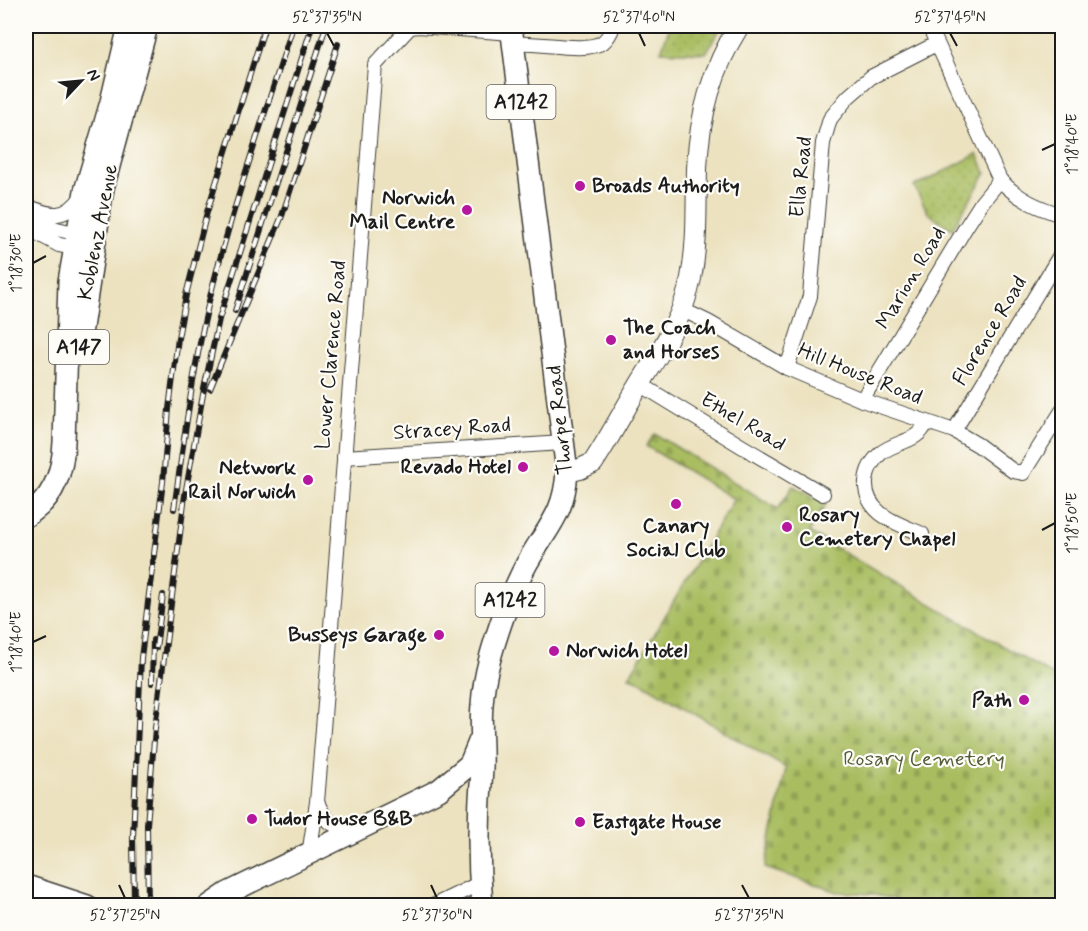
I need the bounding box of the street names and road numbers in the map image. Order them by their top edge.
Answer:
road number: A1242 [486,85,556,119]
street label: Ella Road [783,135,819,219]
street label: Koblenz Avenue [71,161,125,302]
street label: Marion Road [869,221,953,335]
street label: Lower Clarence Road [309,259,353,451]
street label: Florence Road [946,271,1034,391]
road number: A147 [49,330,109,364]
street label: Hill House Road [794,336,926,412]
street label: Thorpe Road [540,364,580,476]
street label: Ethel Road [695,386,791,458]
street label: Stracey Road [392,411,512,447]
road number: A1242 [476,583,544,617]

